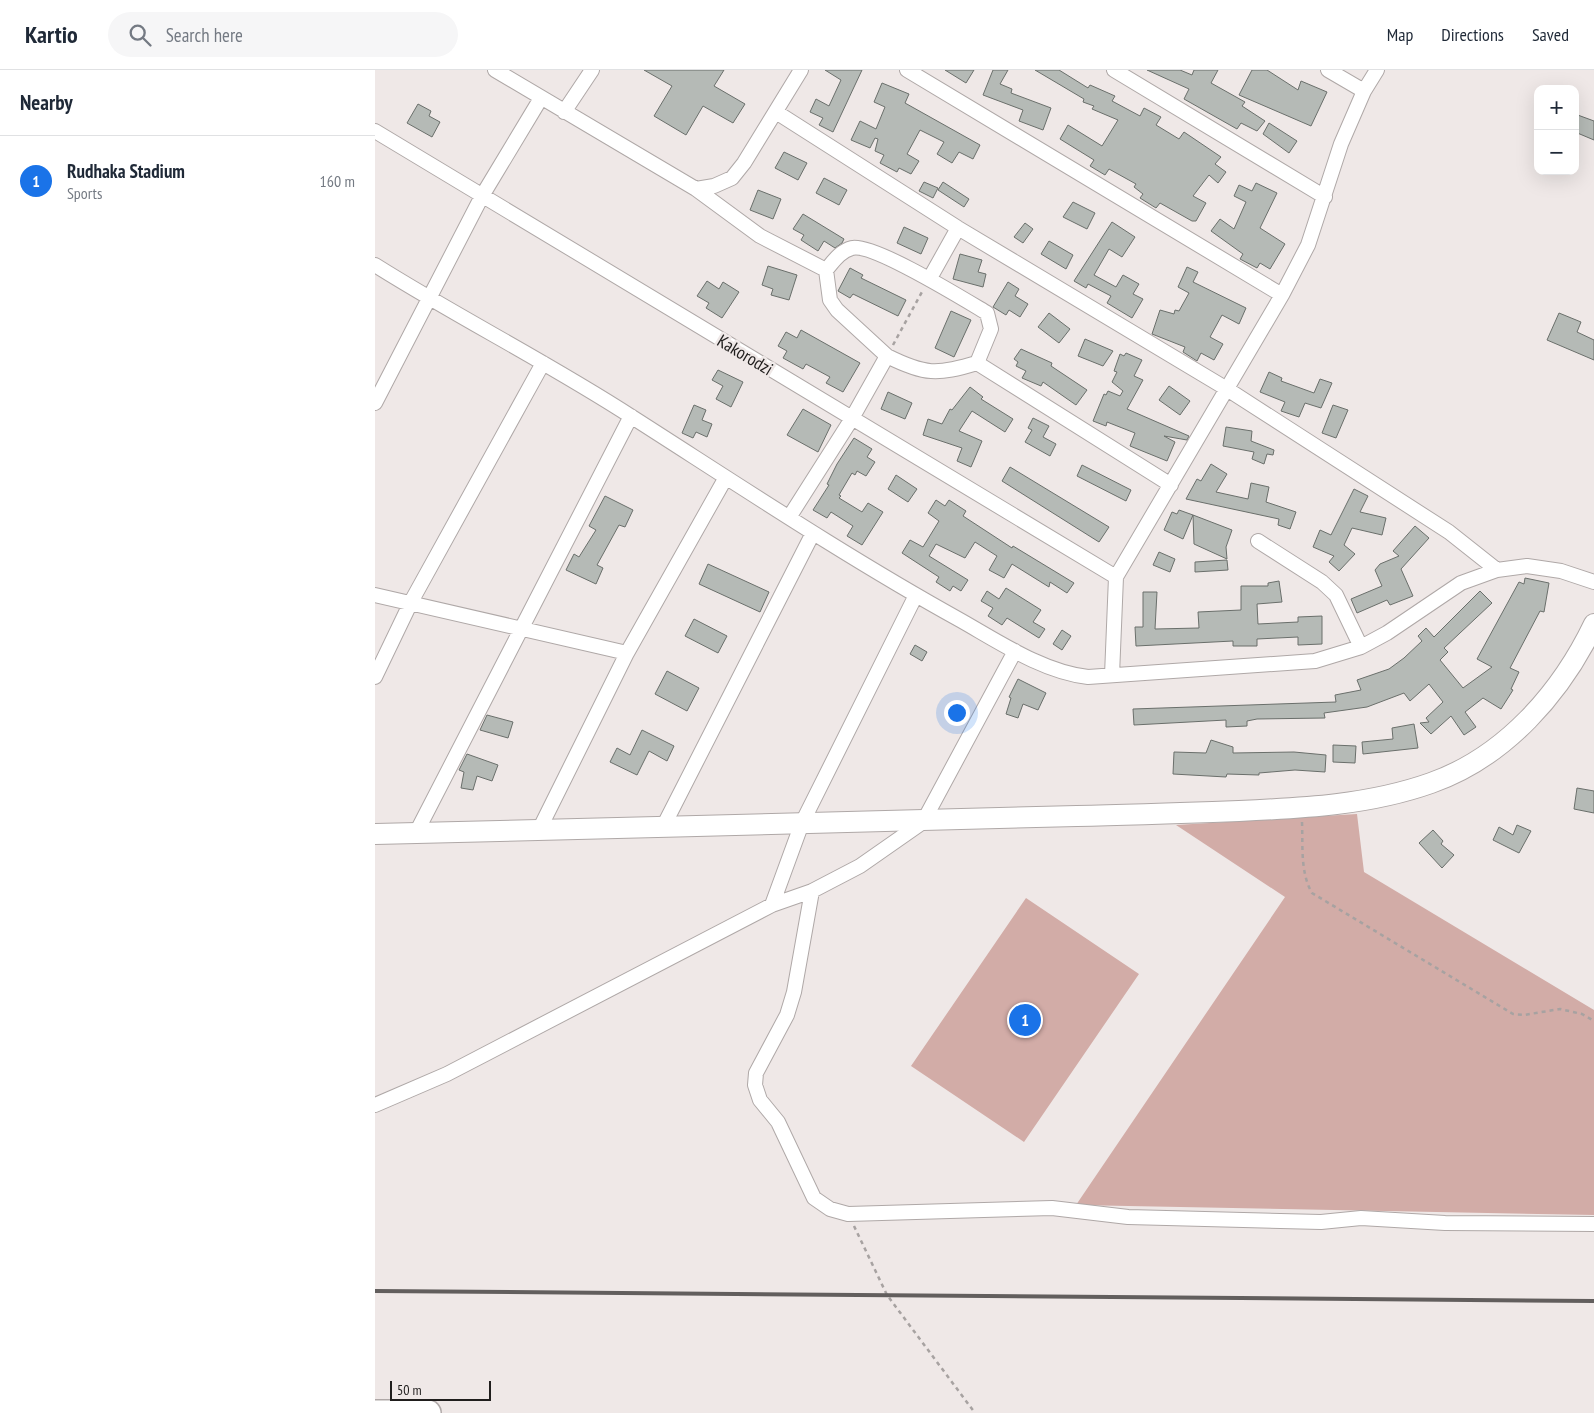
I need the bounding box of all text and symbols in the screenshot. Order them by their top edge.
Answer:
search box [108,12,458,57]
text: Kartio [25,19,78,50]
icon: search [126,21,154,49]
text: Search here [166,23,243,47]
text: Map [1387,23,1413,46]
text: Directions [1441,23,1504,46]
text: Saved [1532,23,1569,46]
map controls [1534,85,1579,175]
button: + [1534,85,1579,130]
text: Nearby [20,89,73,116]
button: − [1534,130,1579,175]
text: Rudhaka Stadium [67,159,185,183]
text: 1 [32,171,40,191]
text: 160 m [320,171,355,191]
text: Sports [67,183,102,203]
street label: Kakorodzi [713,329,777,380]
your location [944,700,970,726]
pin: 1 [1009,1001,1041,1039]
scale bar [390,1378,491,1401]
text: 50 m [397,1381,422,1399]

